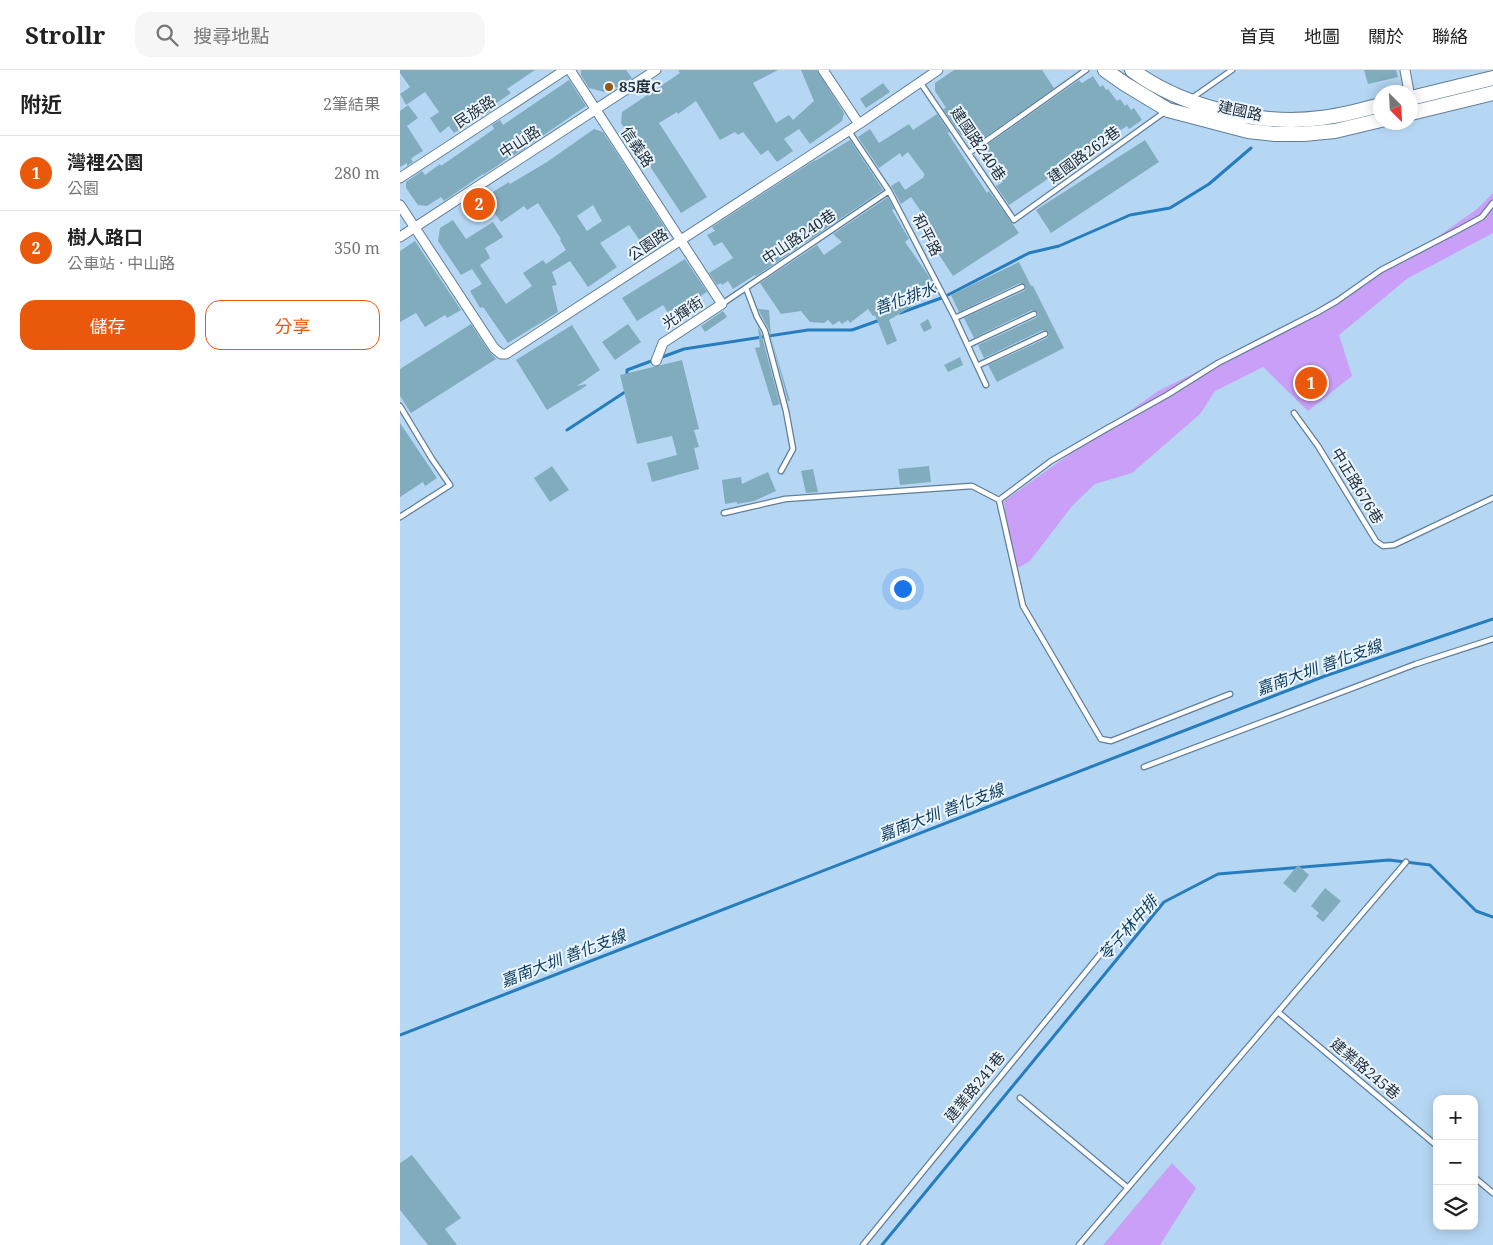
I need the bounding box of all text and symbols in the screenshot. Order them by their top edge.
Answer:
search box [135,12,485,57]
text: Strollr [25,18,105,51]
icon: search [153,21,181,49]
text: 搜尋地點 [193,23,269,49]
text: 首頁 [1240,24,1276,48]
text: 地圖 [1304,24,1340,48]
text: 關於 [1368,24,1404,48]
text: 聯絡 [1432,24,1468,48]
place label: 85度C [619,76,661,96]
marker: 85度C [603,81,615,93]
north arrow [1373,85,1418,130]
text: 附近 [20,90,62,118]
street label: 民族路 [450,91,499,132]
text: 2筆結果 [323,93,380,115]
street label: 建國路 [1216,96,1264,124]
street label: 建國路240巷 [947,103,1011,184]
street label: 中山路 [495,121,544,162]
street label: 建國路262巷 [1043,121,1124,187]
street label: 信義路 [617,122,659,171]
text: 灣裡公園 [67,149,143,175]
text: 1 [31,162,41,184]
text: 280 m [334,162,380,184]
text: 公園 [67,177,99,199]
pin: 2 [463,185,495,223]
street label: 中山路240巷 [758,204,839,268]
street label: 和平路 [909,210,947,259]
street label: 公園路 [623,223,672,265]
text: 樹人路口 [67,224,143,250]
text: 2 [31,237,41,259]
text: 350 m [334,237,380,259]
text: 公車站 · 中山路 [67,252,175,274]
water label: 善化排水 [871,276,940,319]
street label: 光輝街 [658,292,707,333]
button: 儲存 [20,300,195,350]
button: 分享 [205,300,380,350]
pin: 1 [1295,364,1327,402]
street label: 中正路676巷 [1327,444,1388,527]
your location [890,576,916,602]
water label: 嘉南大圳 善化支線 [1253,633,1387,700]
water label: 嘉南大圳 善化支線 [875,777,1008,846]
water label: 苓子林中排 [1093,889,1164,965]
water label: 嘉南大圳 善化支線 [497,923,630,992]
street label: 建業路245巷 [1327,1033,1405,1103]
street label: 建業路241巷 [940,1047,1009,1126]
map controls [1433,1095,1478,1230]
button: + [1433,1095,1478,1140]
button: − [1433,1140,1478,1185]
button: layers [1433,1185,1478,1230]

